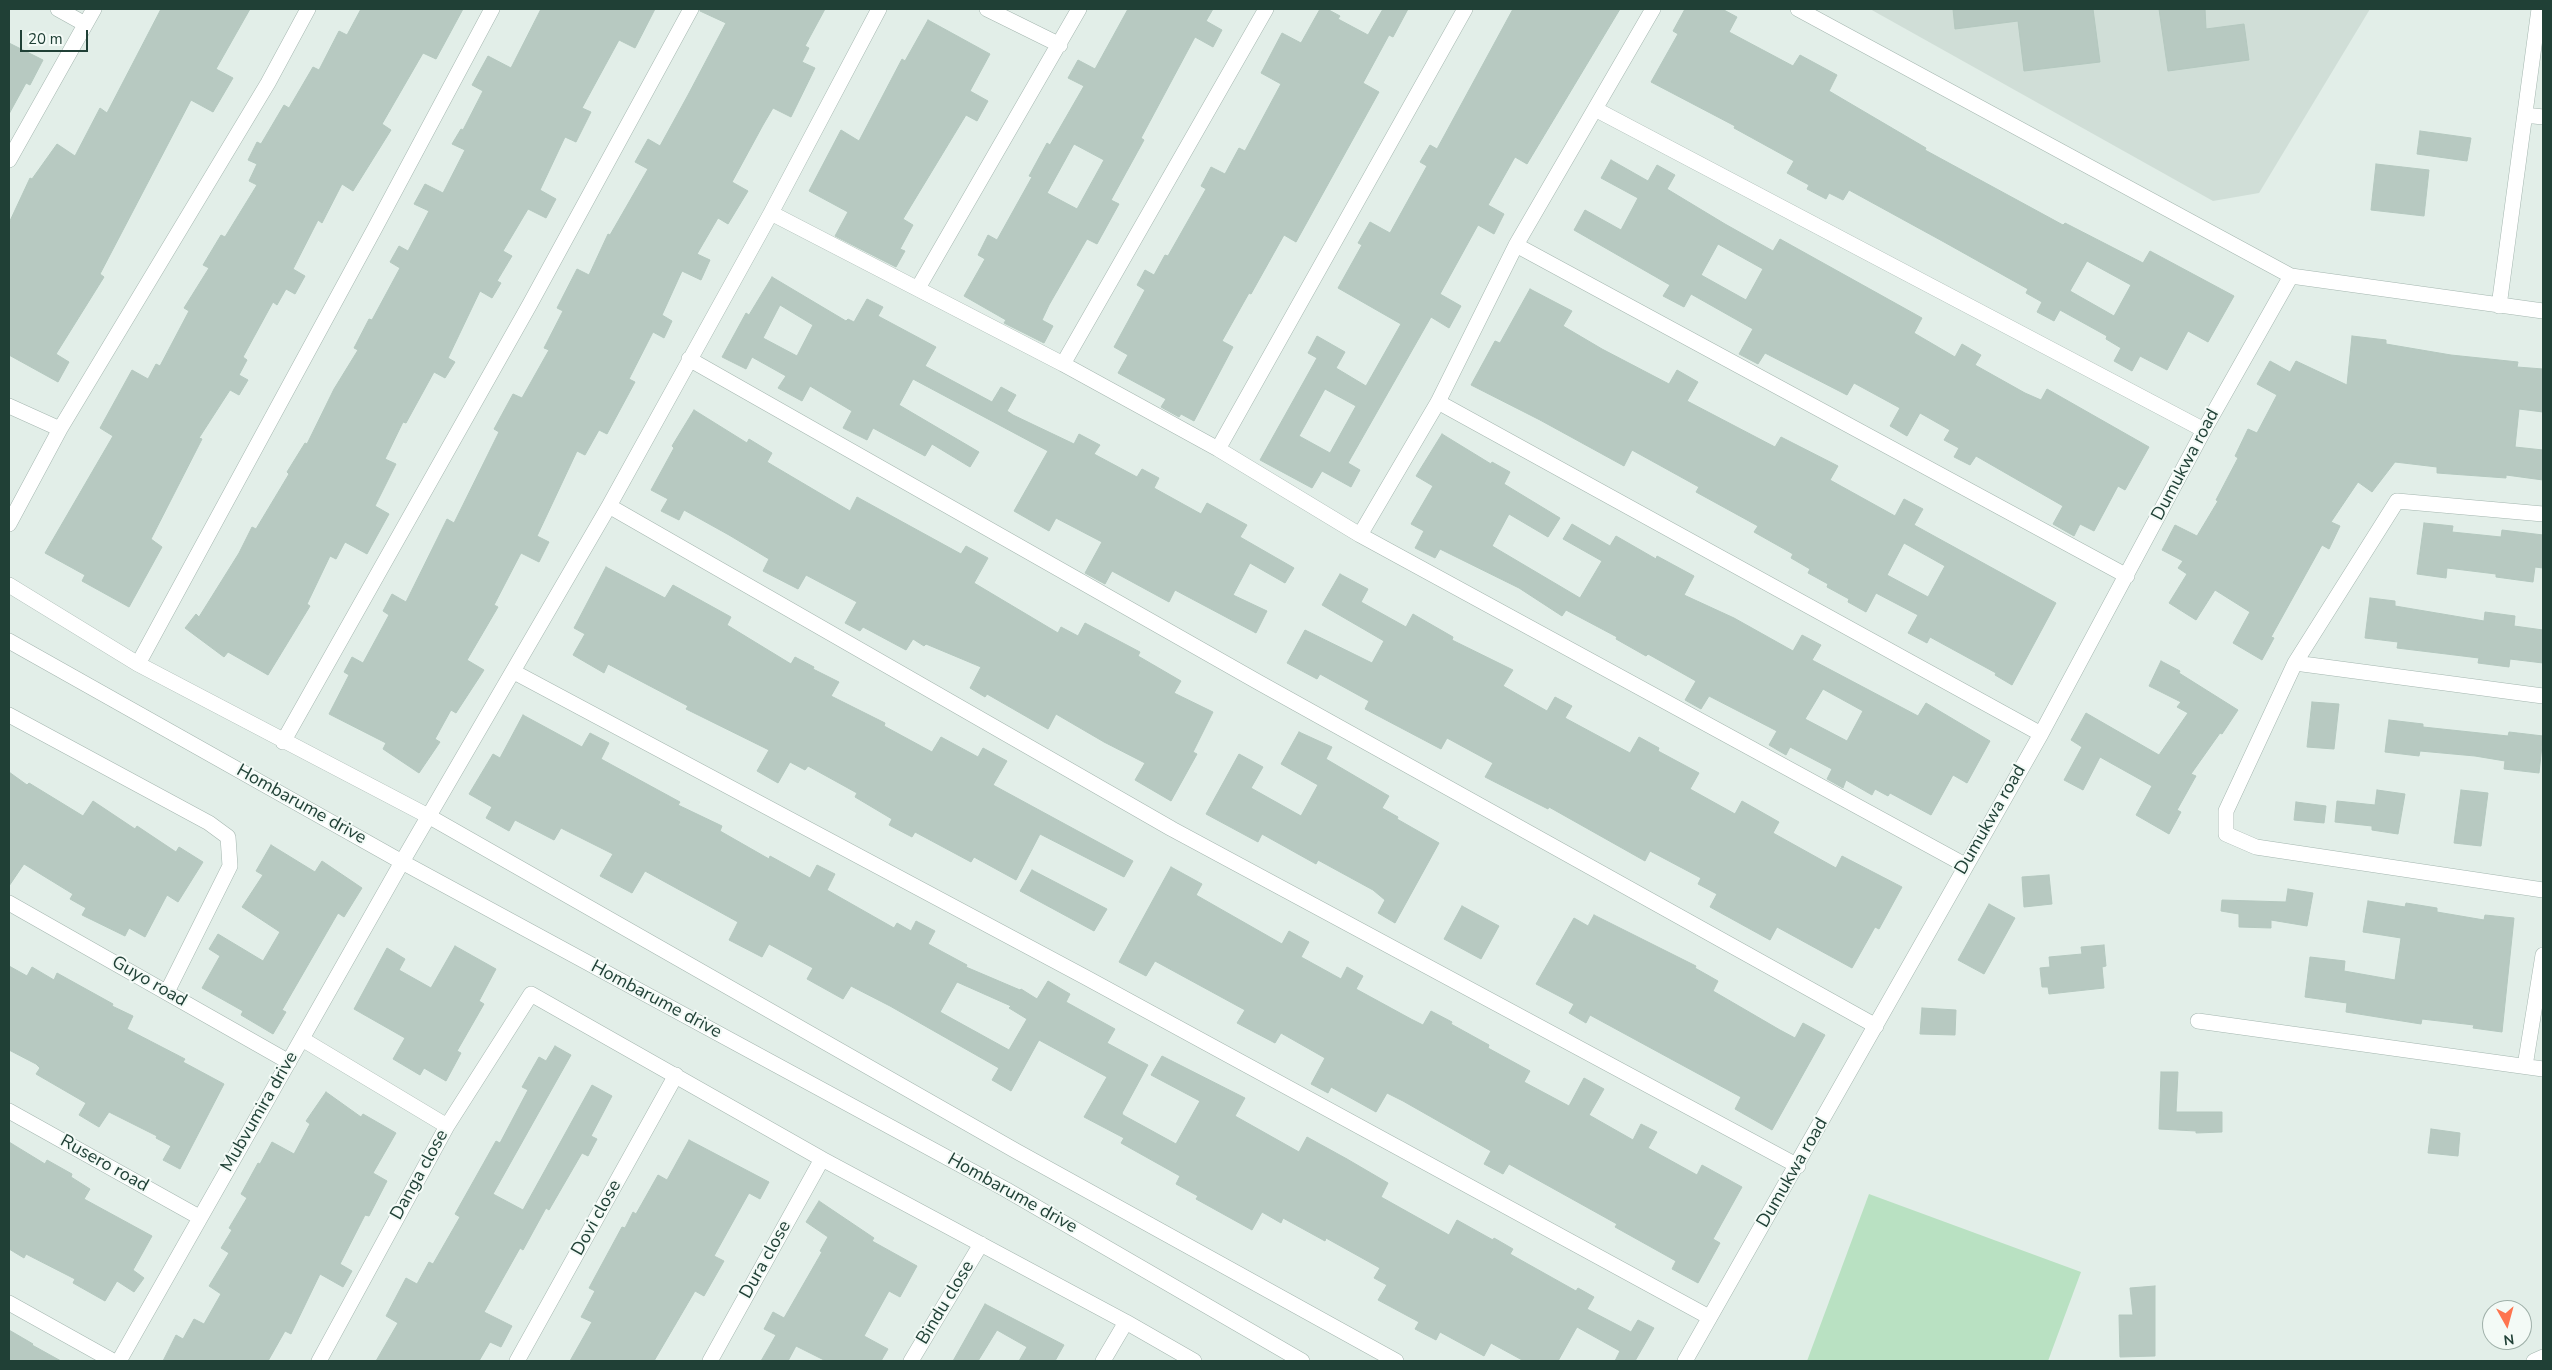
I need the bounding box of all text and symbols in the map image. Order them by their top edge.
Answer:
scale bar [22,20,90,52]
text: 20 m [28,29,63,49]
street label: Dumukwa road [2148,406,2224,524]
street label: Hombarume drive [232,760,370,850]
street label: Dumukwa road [1951,761,2031,879]
street label: Guyo road [108,952,190,1012]
street label: Hombarume drive [587,956,725,1044]
street label: Mubvumira drive [217,1048,303,1176]
street label: Dumukwa road [1753,1114,1833,1232]
street label: Danga close [386,1126,454,1224]
street label: Rusero road [56,1131,152,1197]
street label: Hombarume drive [943,1149,1081,1239]
street label: Dovi close [567,1176,627,1260]
street label: Dura close [736,1217,796,1303]
street label: Bindu close [913,1257,979,1349]
north arrow [2482,1300,2532,1350]
text: N [2502,1329,2515,1349]

